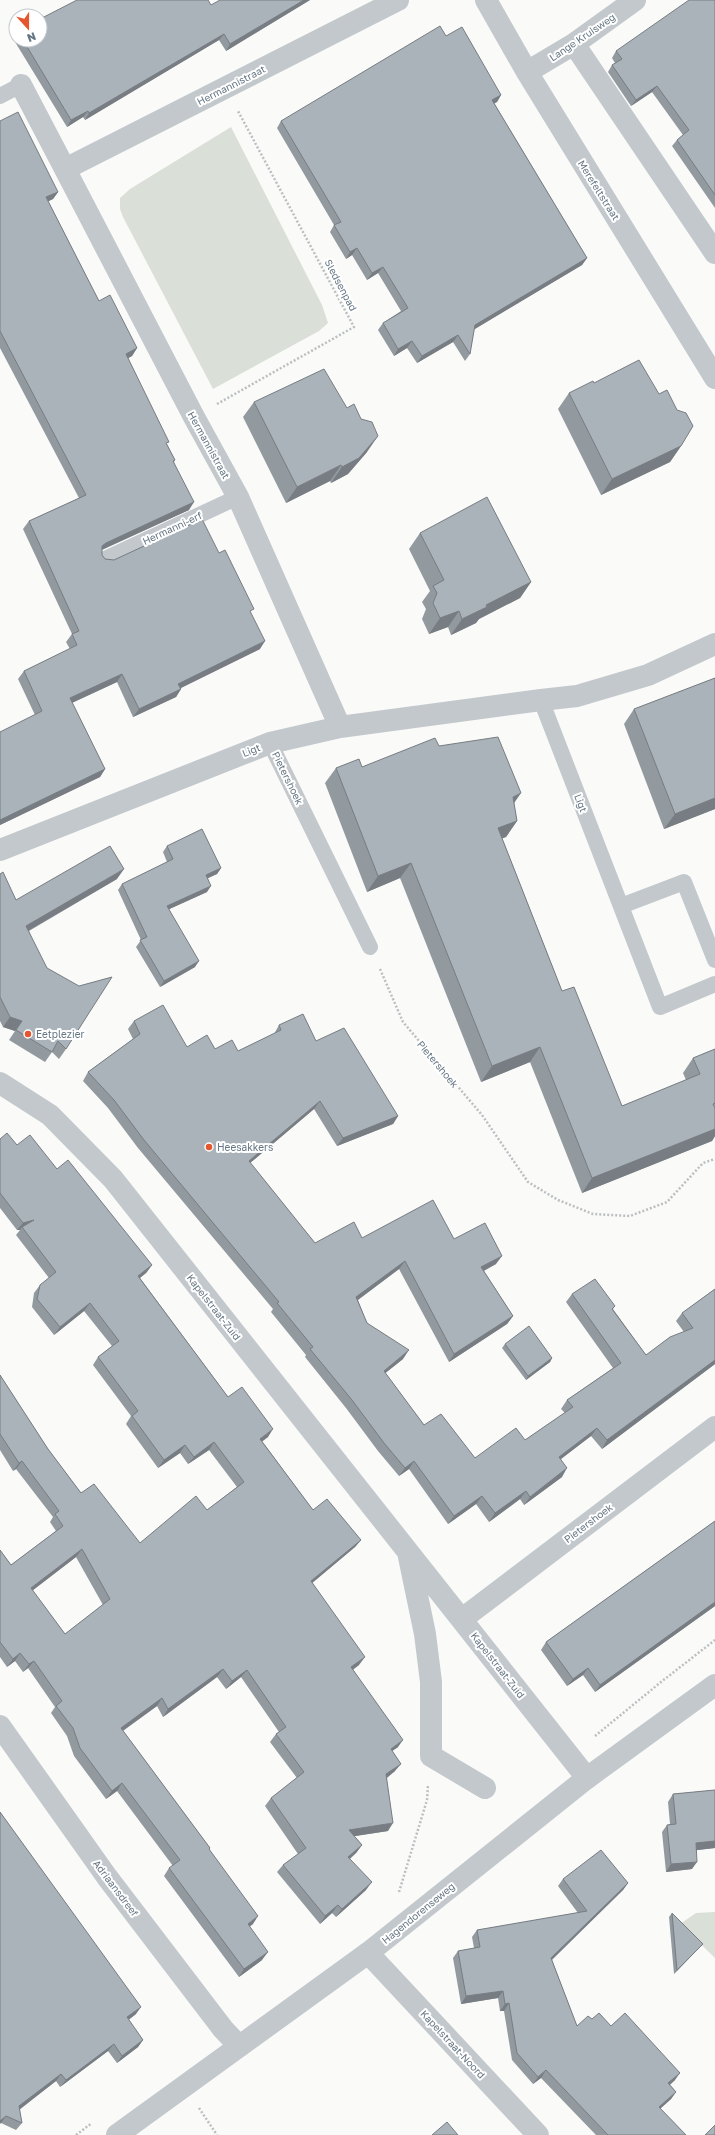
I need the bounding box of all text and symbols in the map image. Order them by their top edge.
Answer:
north arrow [8,8,48,48]
street label: Lange Kruisweg [547,11,617,63]
text: N [26,30,38,45]
street label: Hermannistraat [195,63,267,107]
street label: Merefeltstraat [576,158,622,222]
street label: Sledsenpad [322,257,360,313]
street label: Hermannistraat [186,409,232,481]
street label: Hermanni-erf [140,509,204,547]
street label: Ligt [240,741,262,759]
street label: Pietershoek [270,749,306,807]
street label: Ligt [572,792,590,814]
place label: Eetplezier [36,1028,84,1040]
marker: Eetplezier [23,1029,33,1039]
street label: Pietershoek [415,1038,461,1090]
place label: Heesakkers [217,1141,273,1153]
marker: Heesakkers [204,1142,214,1152]
street label: Kapelstraat-Zuid [185,1272,243,1342]
street label: Pietershoek [561,1501,615,1545]
street label: Kapelstraat-Zuid [469,1630,527,1700]
street label: Adriaansdreef [91,1858,141,1919]
street label: Hagendorenseweg [379,1880,457,1946]
street label: Kapelstraat-Noord [418,2007,488,2081]

